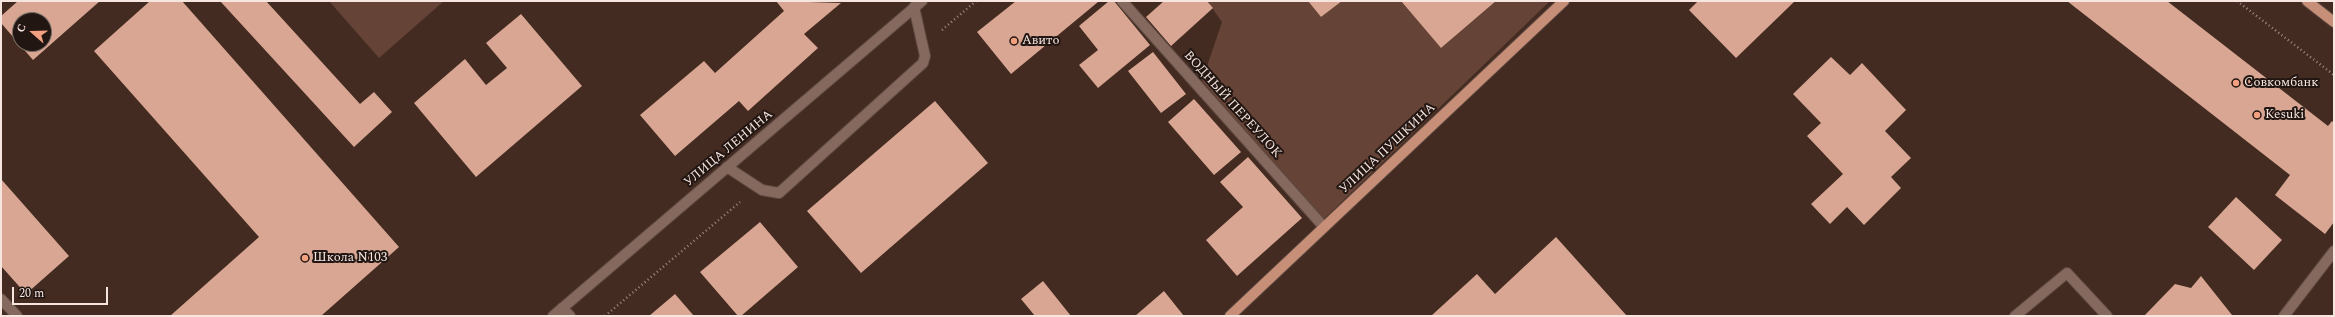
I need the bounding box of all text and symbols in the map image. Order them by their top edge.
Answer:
north arrow [12,12,52,52]
text: С [12,21,31,35]
place label: Авито [1022,33,1059,49]
marker: Авито [1009,36,1019,46]
street label: ВОДНЫЙ ПЕРЕУЛОК [1180,48,1284,162]
place label: Совкомбанк [2244,75,2319,91]
marker: Совкомбанк [2231,78,2241,88]
street label: УЛИЦА ПУШКИНА [1337,101,1439,197]
street label: УЛИЦА ЛЕНИНА [681,107,777,191]
place label: Kesuki [2265,107,2304,123]
marker: Kesuki [2252,110,2262,120]
place label: Школа N103 [313,250,387,266]
marker: Школа N103 [300,253,310,263]
scale bar [14,279,110,305]
text: 20 m [19,284,44,303]

